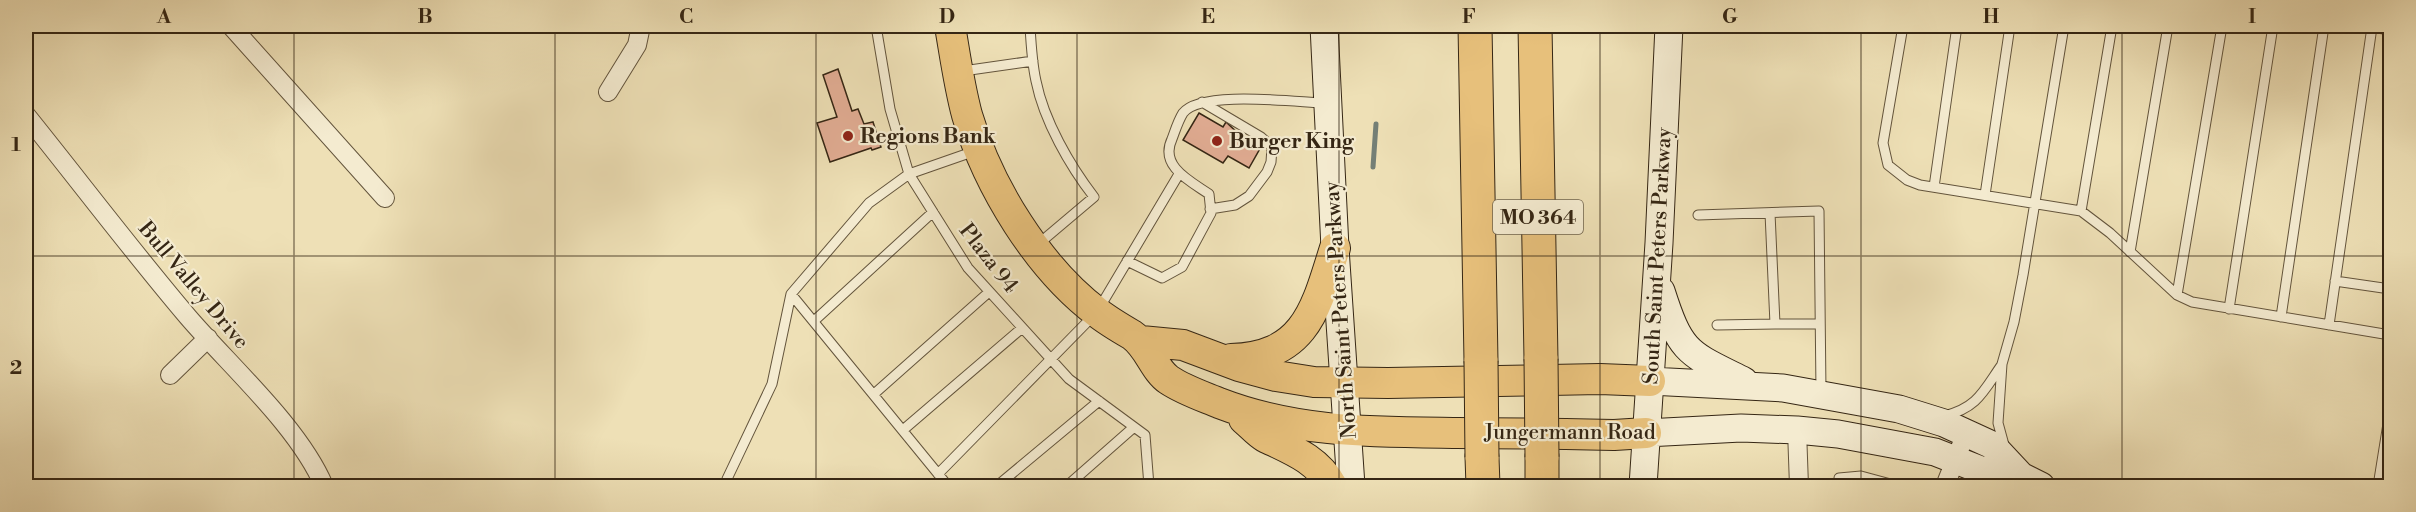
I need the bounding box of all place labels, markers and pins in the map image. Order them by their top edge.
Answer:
place label: Regions Bank [860,124,997,150]
marker: Regions Bank [841,129,855,143]
place label: Burger King [1229,129,1355,155]
marker: Burger King [1210,134,1224,148]

